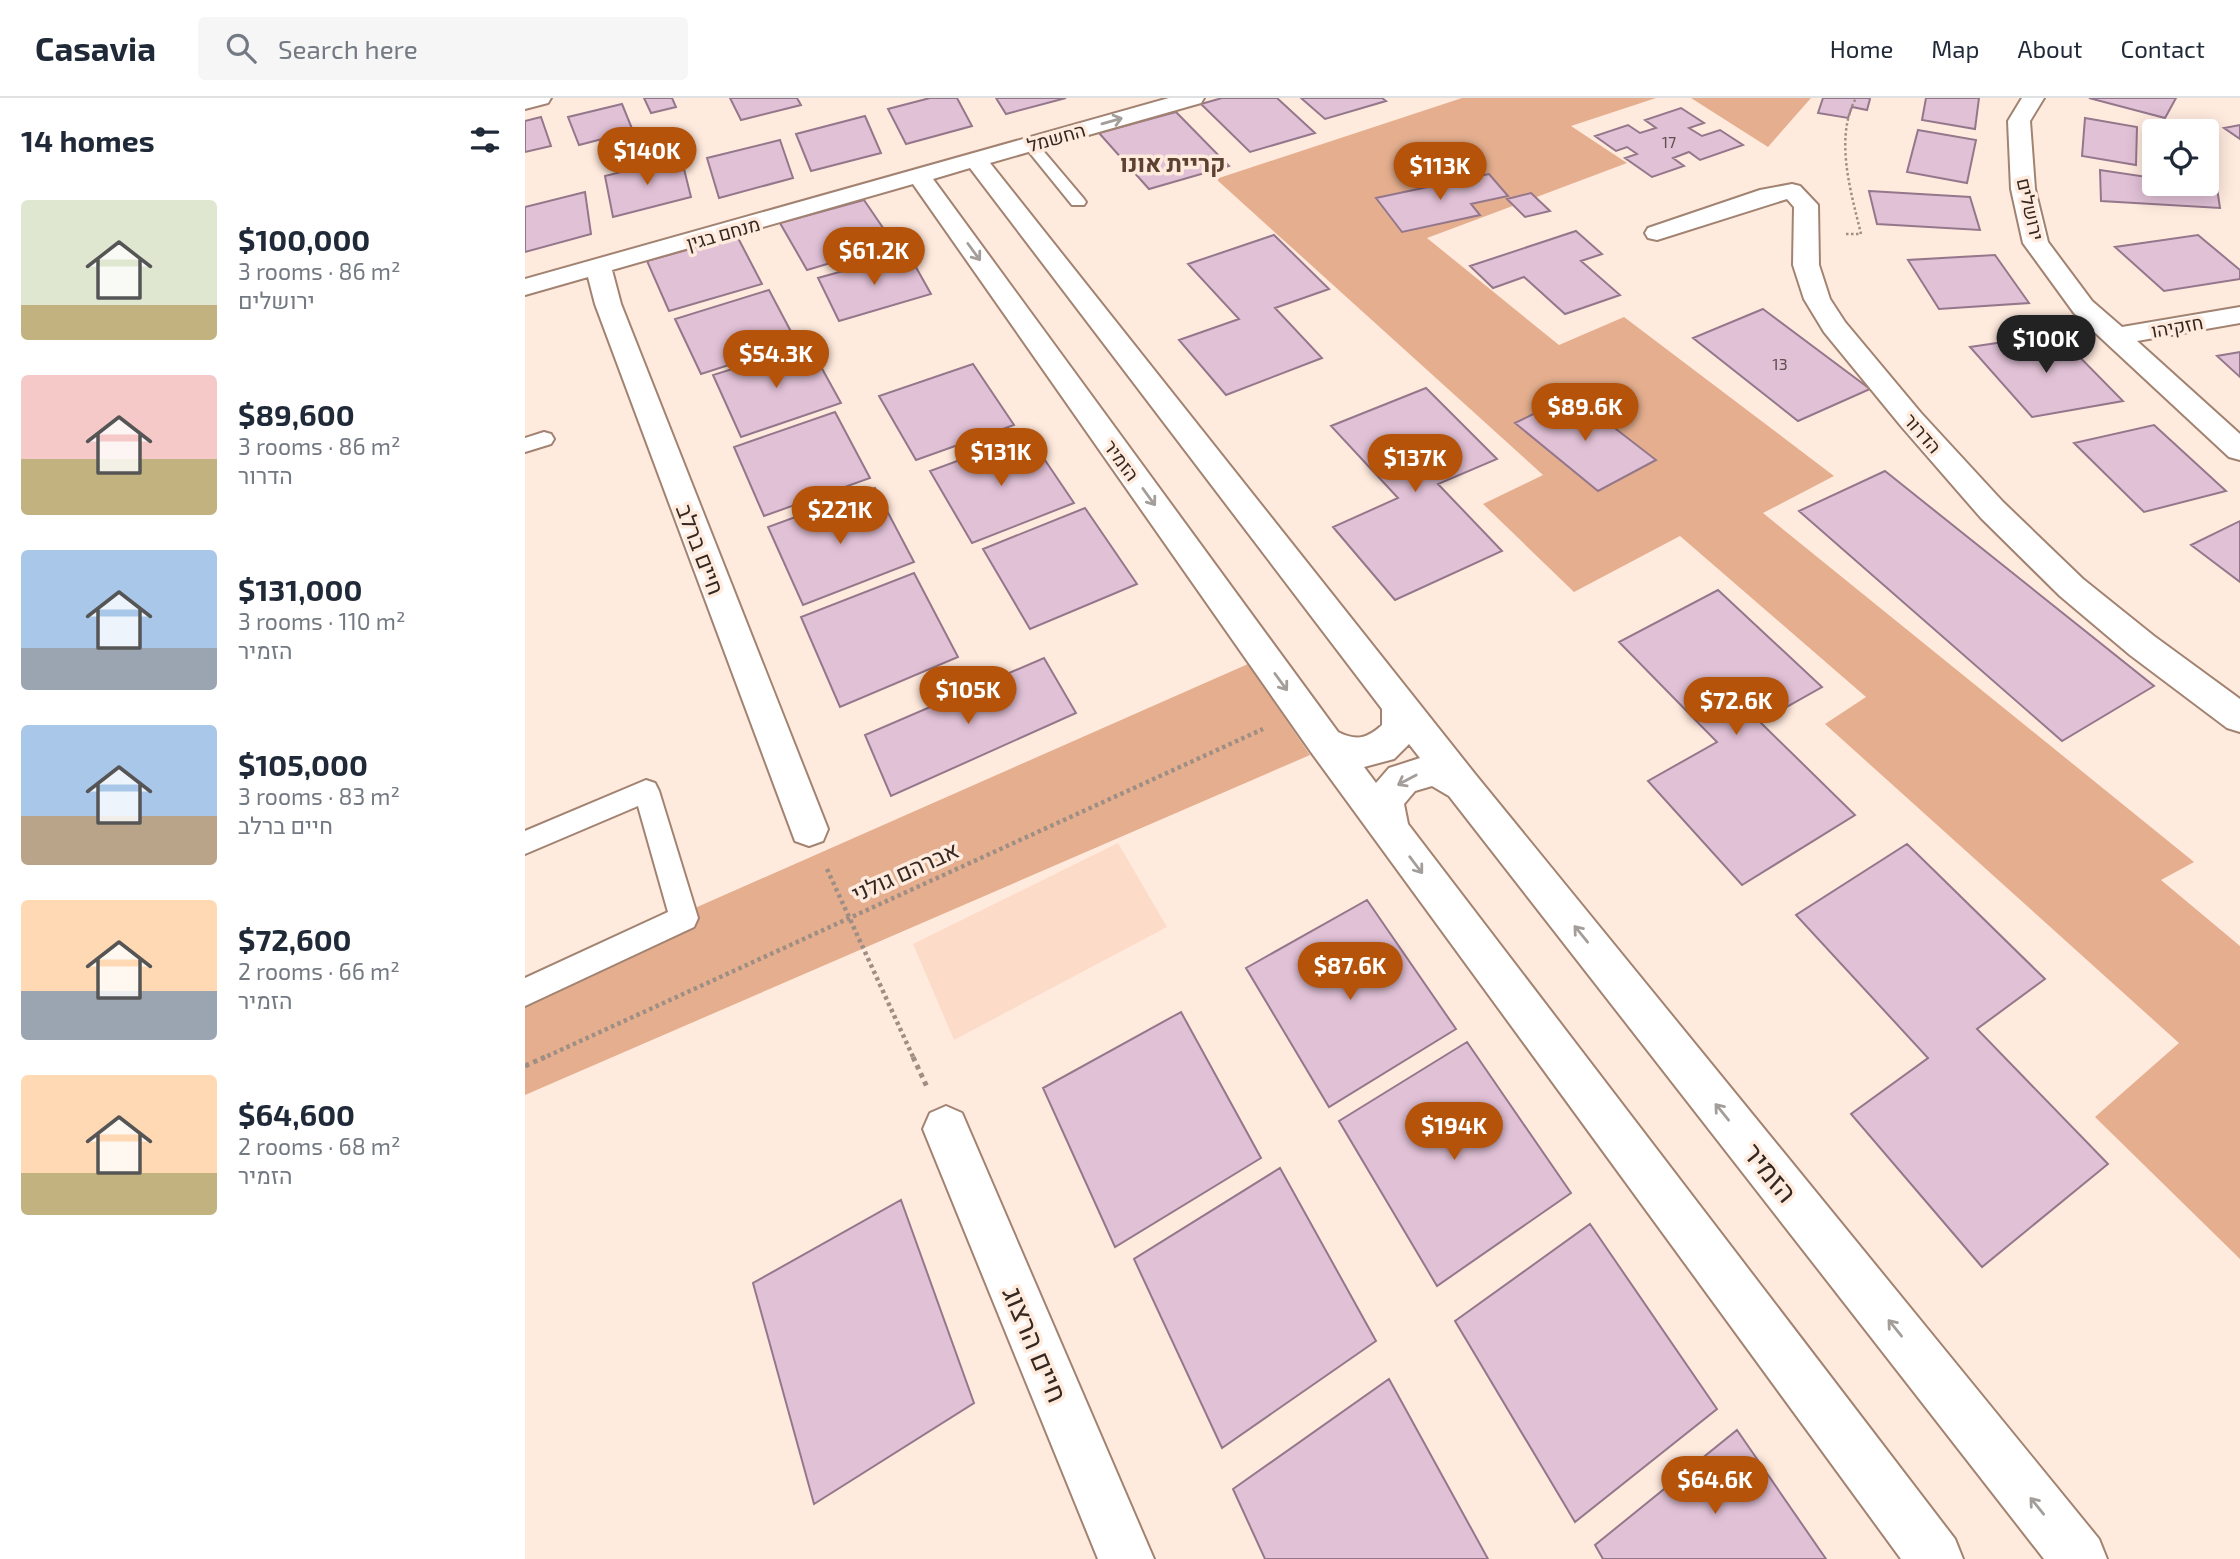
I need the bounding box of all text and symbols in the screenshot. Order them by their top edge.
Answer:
search box [198,17,688,80]
text: Casavia [35,28,156,68]
icon: search [222,29,260,67]
text: Search here [278,33,418,64]
text: Home [1830,34,1893,63]
text: Map [1931,34,1979,63]
text: About [2017,34,2083,63]
text: Contact [2121,34,2205,63]
one-way arrow [1100,114,1123,127]
street label: החשמל [1024,118,1088,156]
map controls [2142,119,2219,196]
button: locate [2142,119,2219,196]
icon: filters [466,121,504,159]
text: 14 homes [21,122,155,158]
pin: $140K [598,127,696,187]
house number: 17 [1662,132,1676,151]
text: $140K [613,136,681,164]
pin: $113K [1391,142,1489,202]
district label: קריית אונו [1120,148,1226,177]
text: $113K [1410,151,1470,179]
street label: ירושלים [2013,176,2049,242]
street label: מנחם בגין [684,212,762,254]
text: $100,000 [238,221,370,257]
icon: home [77,228,161,312]
pin: $61.2K [817,228,931,287]
text: $61.2K [839,236,909,264]
one-way arrow [967,242,981,261]
text: 3 rooms · 86 m² [238,257,400,285]
text: ירושלים [238,286,315,314]
street label: חזקיהו [2149,310,2205,342]
pin: $100K [1997,316,2095,375]
text: $100K [2013,324,2079,352]
pin: $54.3K [719,330,833,390]
text: $54.3K [739,339,813,367]
house number: 13 [1772,354,1788,373]
pin: $89.6K [1528,384,1642,443]
text: $89.6K [1547,392,1623,420]
text: $89,600 [238,396,355,432]
icon: home [77,403,161,487]
street label: הדרור [1899,408,1947,458]
pin: $131K [952,428,1050,488]
text: 3 rooms · 86 m² [238,432,400,460]
pin: $137K [1366,434,1464,494]
street label: הזמיר [1099,435,1145,485]
text: $131K [971,437,1031,465]
text: $137K [1383,443,1447,471]
text: הדרור [238,461,293,489]
pin: $221K [791,486,889,546]
one-way arrow [1142,487,1156,506]
text: $221K [808,495,872,523]
street label: חיים ברלב [671,500,731,598]
text: $131,000 [238,571,362,607]
icon: home [77,578,161,662]
text: 3 rooms · 110 m² [238,607,405,635]
text: הזמיר [238,636,292,664]
pin: $105K [919,666,1017,726]
one-way arrow [1274,672,1288,691]
text: $105K [935,675,1001,703]
pin: $72.6K [1679,678,1793,737]
text: $72.6K [1700,686,1772,714]
text: $105,000 [238,746,368,782]
icon: home [77,753,161,837]
one-way arrow [1397,773,1417,787]
text: 3 rooms · 83 m² [238,782,400,810]
text: חיים ברלב [238,811,333,839]
street label: אברהם גולני [847,835,963,907]
one-way arrow [1408,856,1423,875]
text: $72,600 [238,921,352,957]
one-way arrow [1573,925,1588,943]
icon: home [77,928,161,1012]
pin: $87.6K [1293,942,1407,1002]
text: $87.6K [1314,951,1386,979]
text: 2 rooms · 66 m² [238,957,400,985]
text: הזמיר [238,986,292,1014]
text: $64,600 [238,1096,355,1132]
pin: $194K [1405,1102,1503,1162]
icon: home [77,1103,161,1187]
one-way arrow [1715,1103,1730,1121]
text: $194K [1421,1111,1487,1139]
text: 2 rooms · 68 m² [238,1132,401,1160]
street label: הזמיר [1737,1136,1805,1208]
text: הזמיר [238,1161,292,1189]
street label: חיים הרצוג [996,1281,1076,1407]
one-way arrow [1887,1319,1902,1337]
pin: $64.6K [1658,1456,1772,1516]
text: $64.6K [1677,1465,1753,1493]
one-way arrow [2029,1497,2044,1515]

